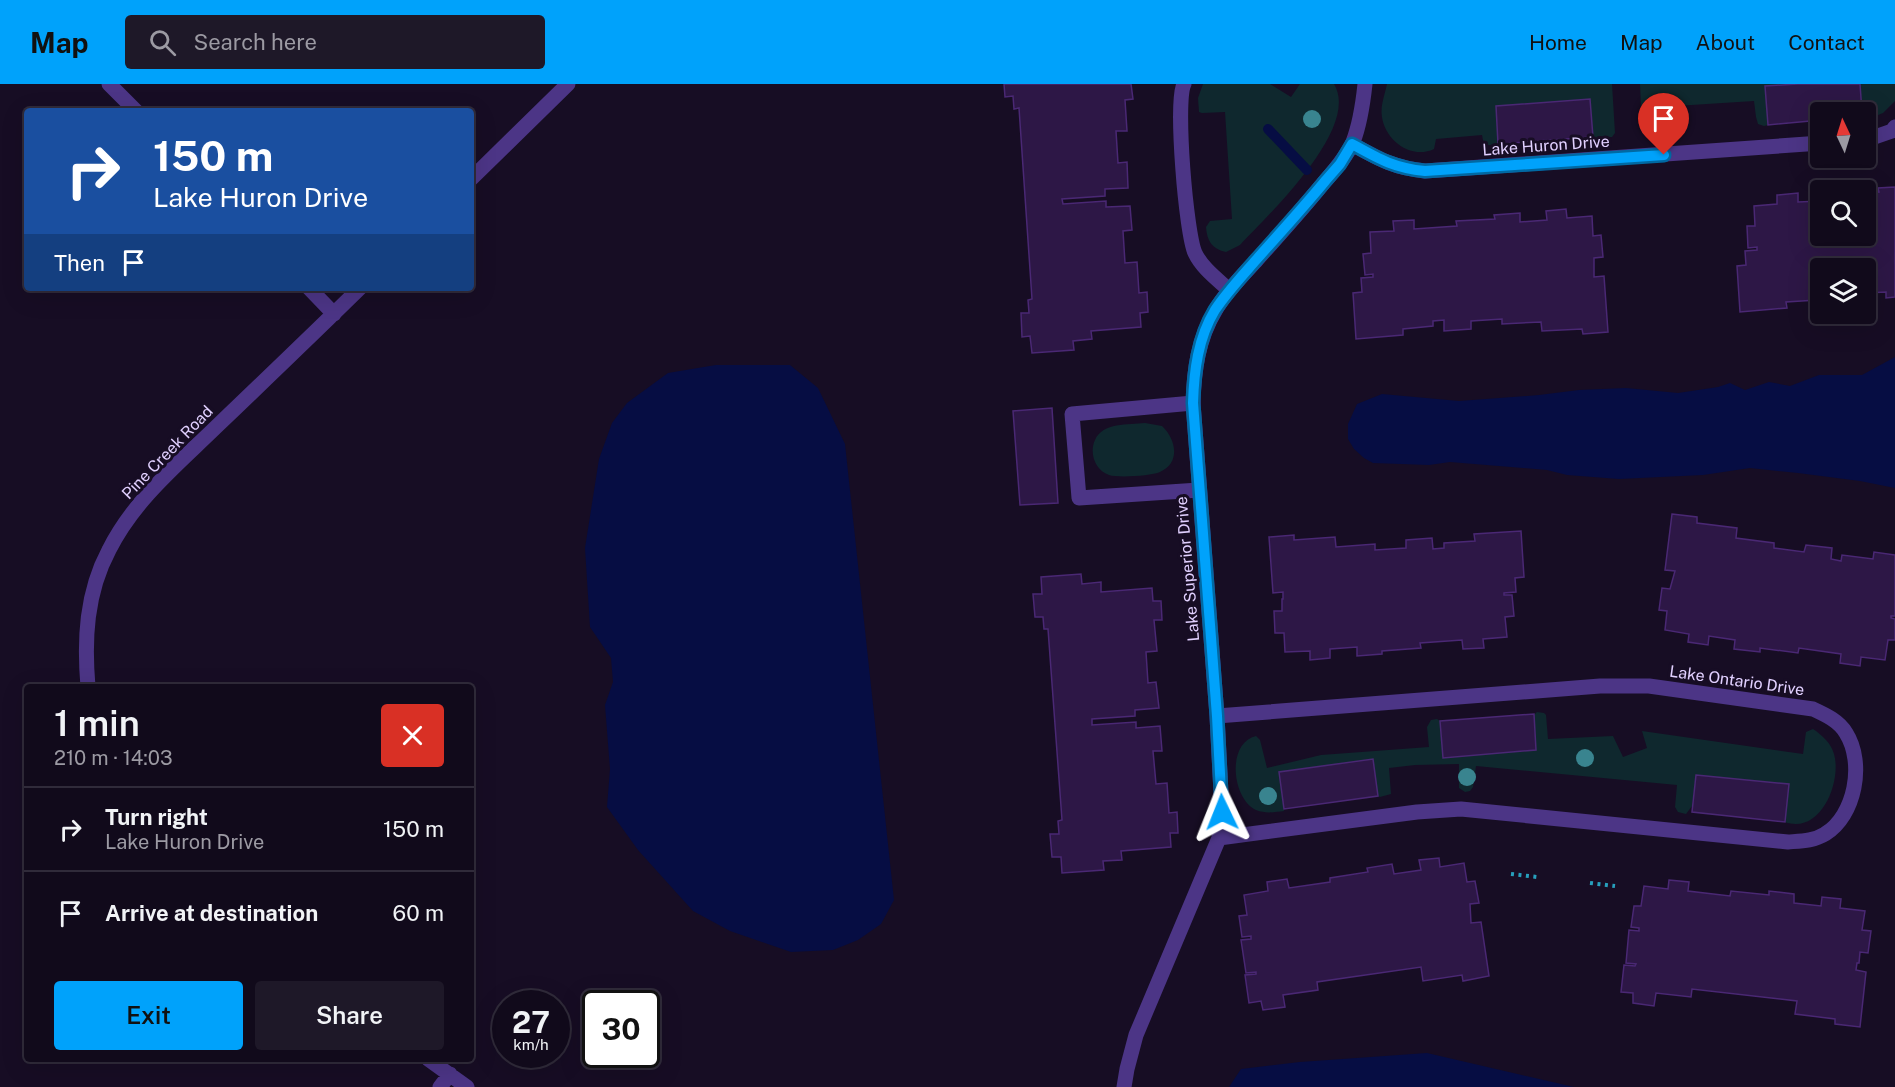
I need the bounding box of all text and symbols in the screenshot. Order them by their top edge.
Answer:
search box [125,15,545,69]
text: Map [30,26,89,59]
icon: search [146,26,179,59]
text: Search here [194,29,317,55]
text: Home [1529,30,1587,55]
text: Map [1620,30,1663,55]
text: About [1696,30,1755,55]
text: Contact [1788,30,1865,55]
pin [1638,93,1689,155]
icon: arrive [1647,102,1680,135]
north arrow [1810,102,1876,168]
map controls [1810,102,1876,324]
text: 150 m [153,131,273,180]
icon: right [54,132,132,210]
street label: Lake Huron Drive [1482,132,1610,159]
button: search [1810,180,1876,246]
text: Lake Huron Drive [153,181,368,213]
icon: arrive [117,246,150,279]
text: Then [54,250,105,276]
button: layers [1810,258,1876,324]
street label: Pine Creek Road [118,402,217,503]
street label: Lake Superior Drive [1172,496,1203,642]
street label: Lake Ontario Drive [1668,662,1806,699]
text: 1 min [54,702,140,744]
button: close [381,704,444,767]
text: 210 m · 14:03 [54,746,173,770]
position arrow [1190,780,1254,844]
text: Turn right [105,804,208,830]
icon: right [54,813,87,846]
text: 150 m [383,816,444,842]
text: Lake Huron Drive [105,830,264,854]
icon: arrive [54,897,87,930]
text: Arrive at destination [105,900,318,926]
text: 60 m [393,900,444,926]
button: Exit [54,981,243,1050]
button: Share [255,981,444,1050]
speed limit sign: 30 [582,990,660,1068]
text: 27 [512,1004,550,1040]
text: km/h [513,1036,549,1053]

